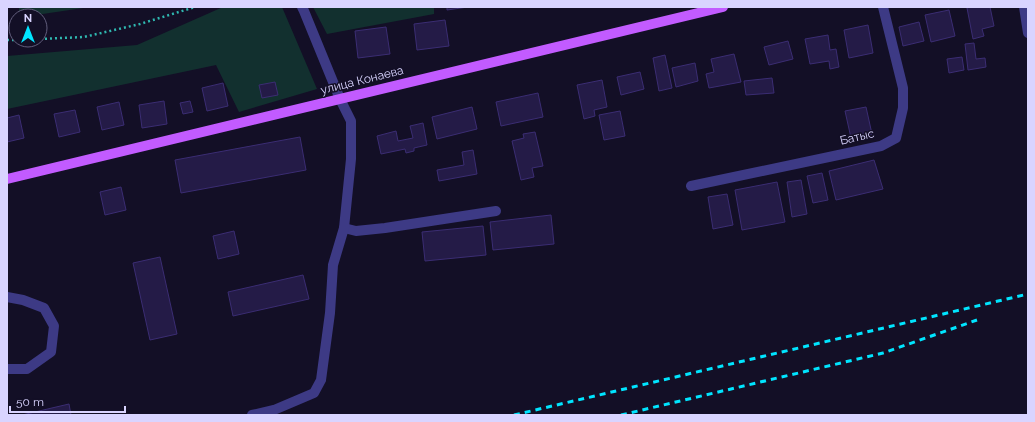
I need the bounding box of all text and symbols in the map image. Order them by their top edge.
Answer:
north arrow [8,8,48,48]
text: N [24,12,32,25]
street label: улица Конаева [319,63,405,97]
street label: Батыс [839,126,876,148]
scale bar [10,388,125,414]
text: 50 m [16,395,44,409]

